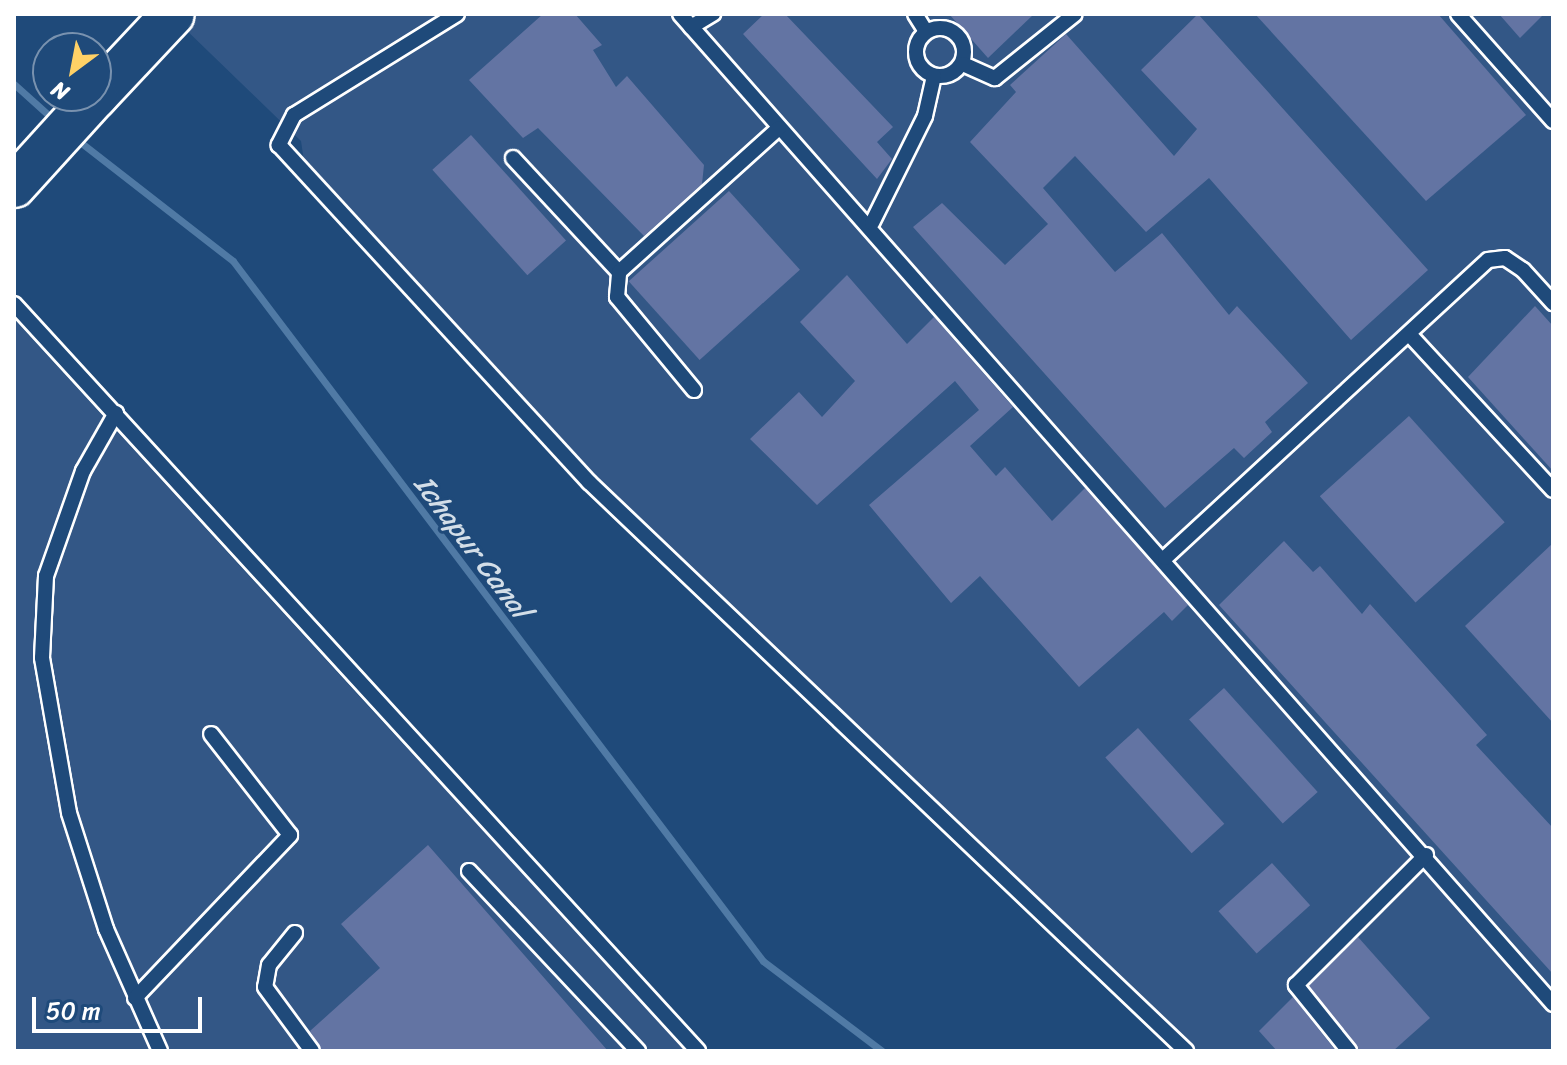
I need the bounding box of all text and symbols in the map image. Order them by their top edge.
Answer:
north arrow [32,32,112,112]
text: N [43,71,77,112]
water label: Ichapur Canal [407,469,537,625]
scale bar [36,981,206,1031]
text: 50 m [46,990,101,1032]

